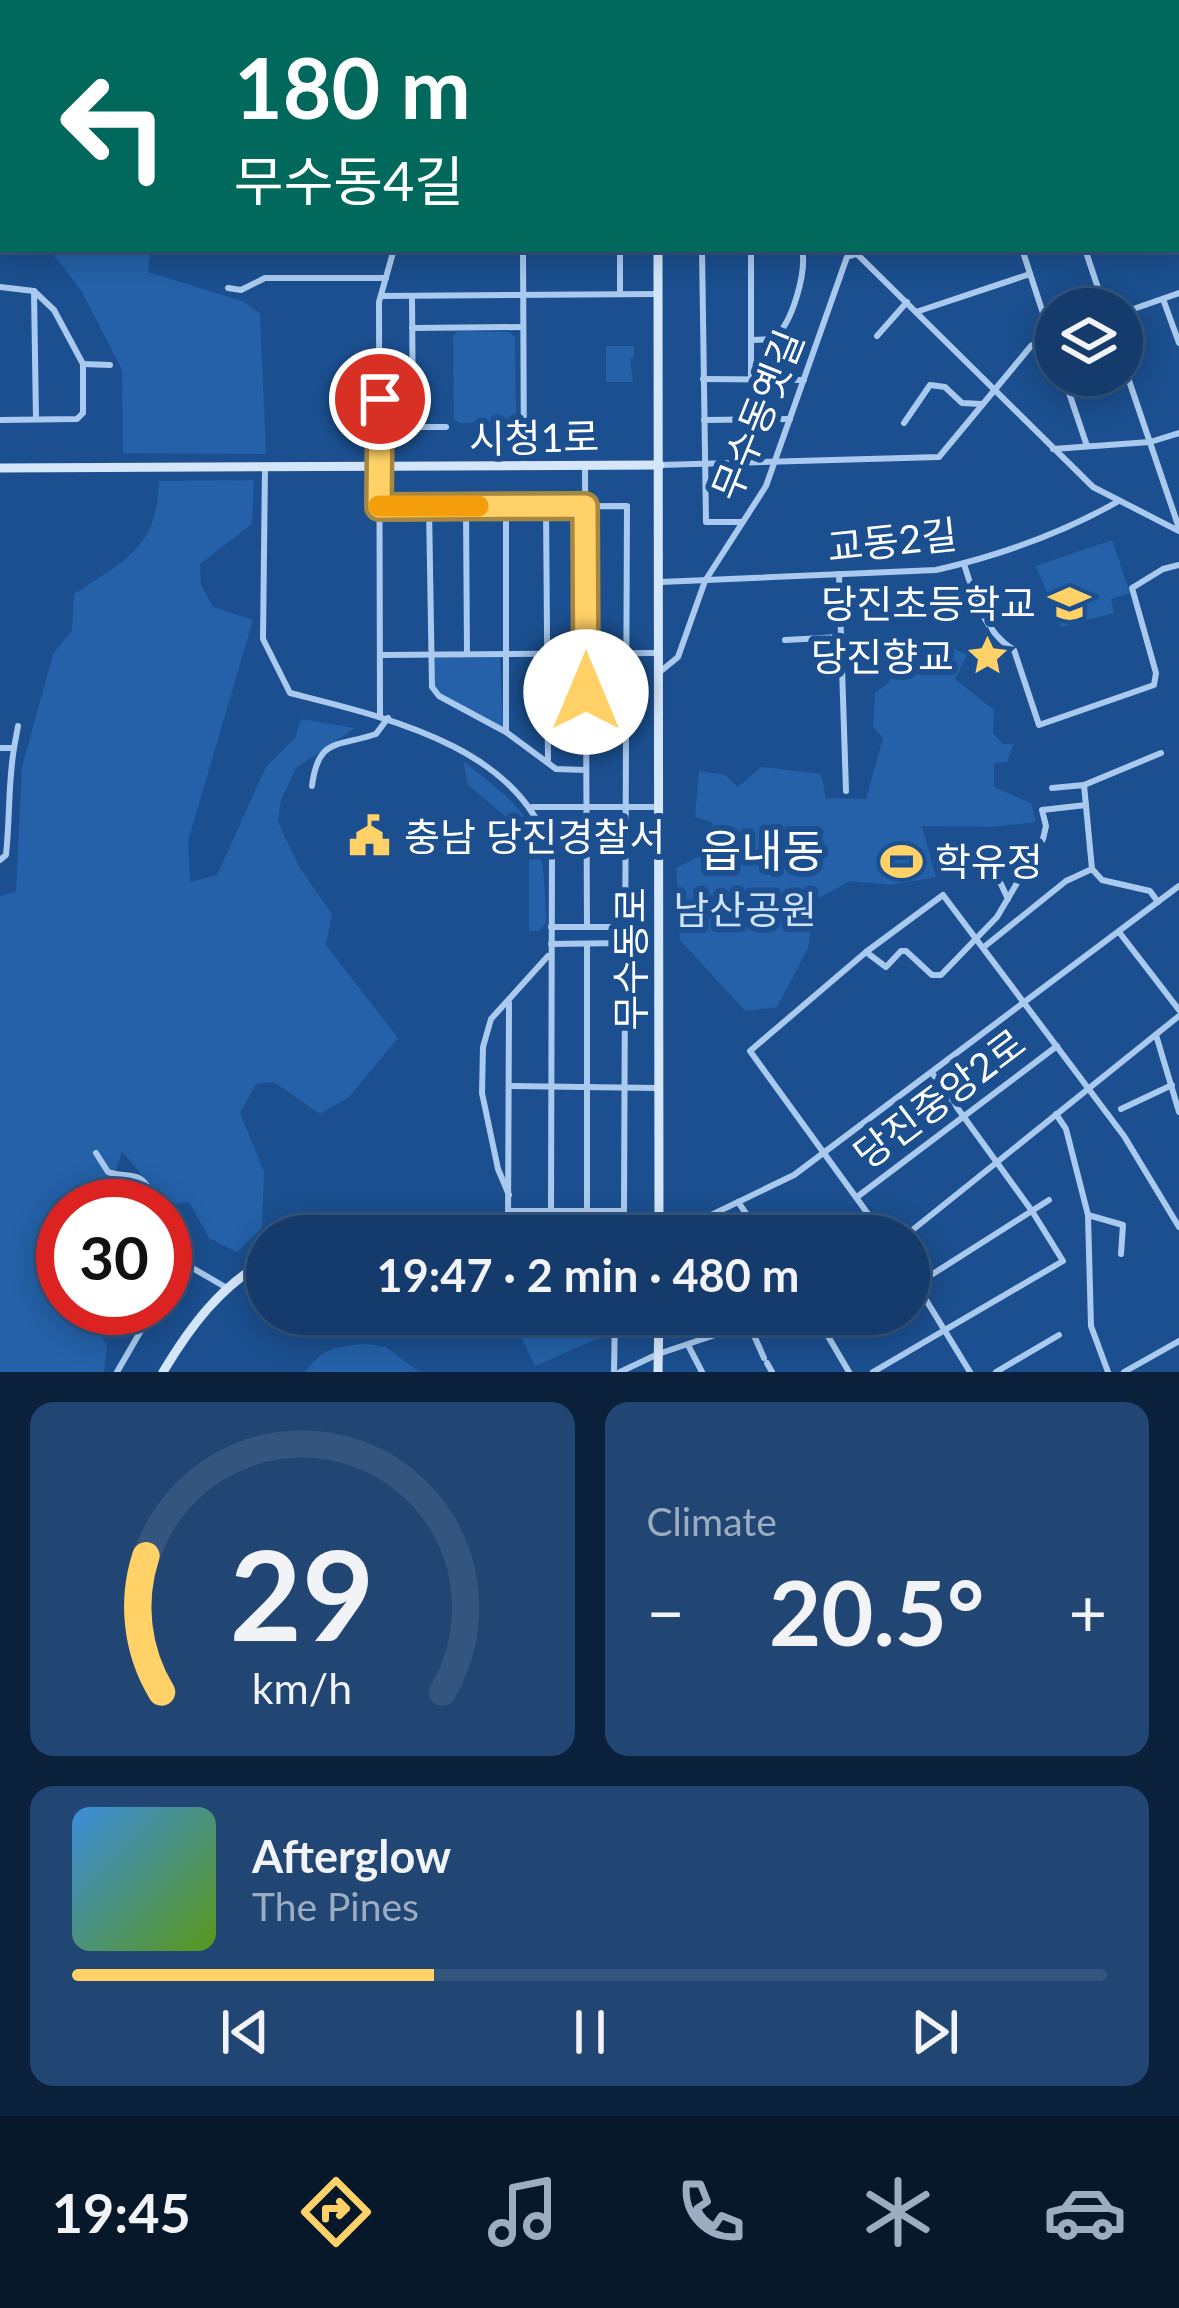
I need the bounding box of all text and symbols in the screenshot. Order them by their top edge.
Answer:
text: 180 m [234,36,471,137]
icon: left [36,48,192,204]
text: 무수동4길 [234,148,464,213]
map controls [1035,288,1143,396]
button: layers [1035,288,1143,396]
street label: 무수동옛길 [702,323,812,507]
pin [329,348,431,450]
icon: arrive [347,366,413,432]
street label: 시청1로 [468,413,600,461]
street label: 교동2길 [825,510,959,570]
place label: 당진초등학교 [821,580,1036,626]
school or university icon: 당진초등학교 [1047,580,1093,626]
position arrow [523,629,649,755]
place label: 당진향교 [810,633,954,679]
place icon: 당진향교 [965,633,1011,679]
public building icon: 충남 당진경찰서 [347,813,393,859]
place label: 충남 당진경찰서 [404,813,665,859]
district label: 읍내동 [700,823,824,877]
sports icon: 학유정 [878,838,924,884]
place label: 학유정 [935,838,1043,884]
park label: 남산공원 [673,886,817,932]
street label: 무수동로 [607,887,653,1031]
street label: 당진중앙2로 [844,1019,1034,1177]
speed limit sign: 30 [36,1179,192,1335]
text: 19:47 · 2 min · 480 m [377,1248,799,1302]
text: Climate [647,1498,777,1544]
text: 29 [230,1518,375,1668]
text: 20.5° [769,1557,984,1665]
text: − [647,1572,685,1651]
text: + [1069,1572,1107,1651]
text: km/h [252,1662,352,1713]
text: Afterglow [252,1829,451,1883]
text: The Pines [252,1883,419,1929]
icon: previous [212,1999,278,2065]
icon: pause [557,1999,623,2065]
icon: next [902,1999,968,2065]
icon: directions [294,2170,378,2254]
icon: music [481,2170,565,2254]
icon: phone [669,2170,753,2254]
icon: climate [856,2170,940,2254]
icon: car [1043,2170,1127,2254]
text: 19:45 [52,2180,191,2245]

